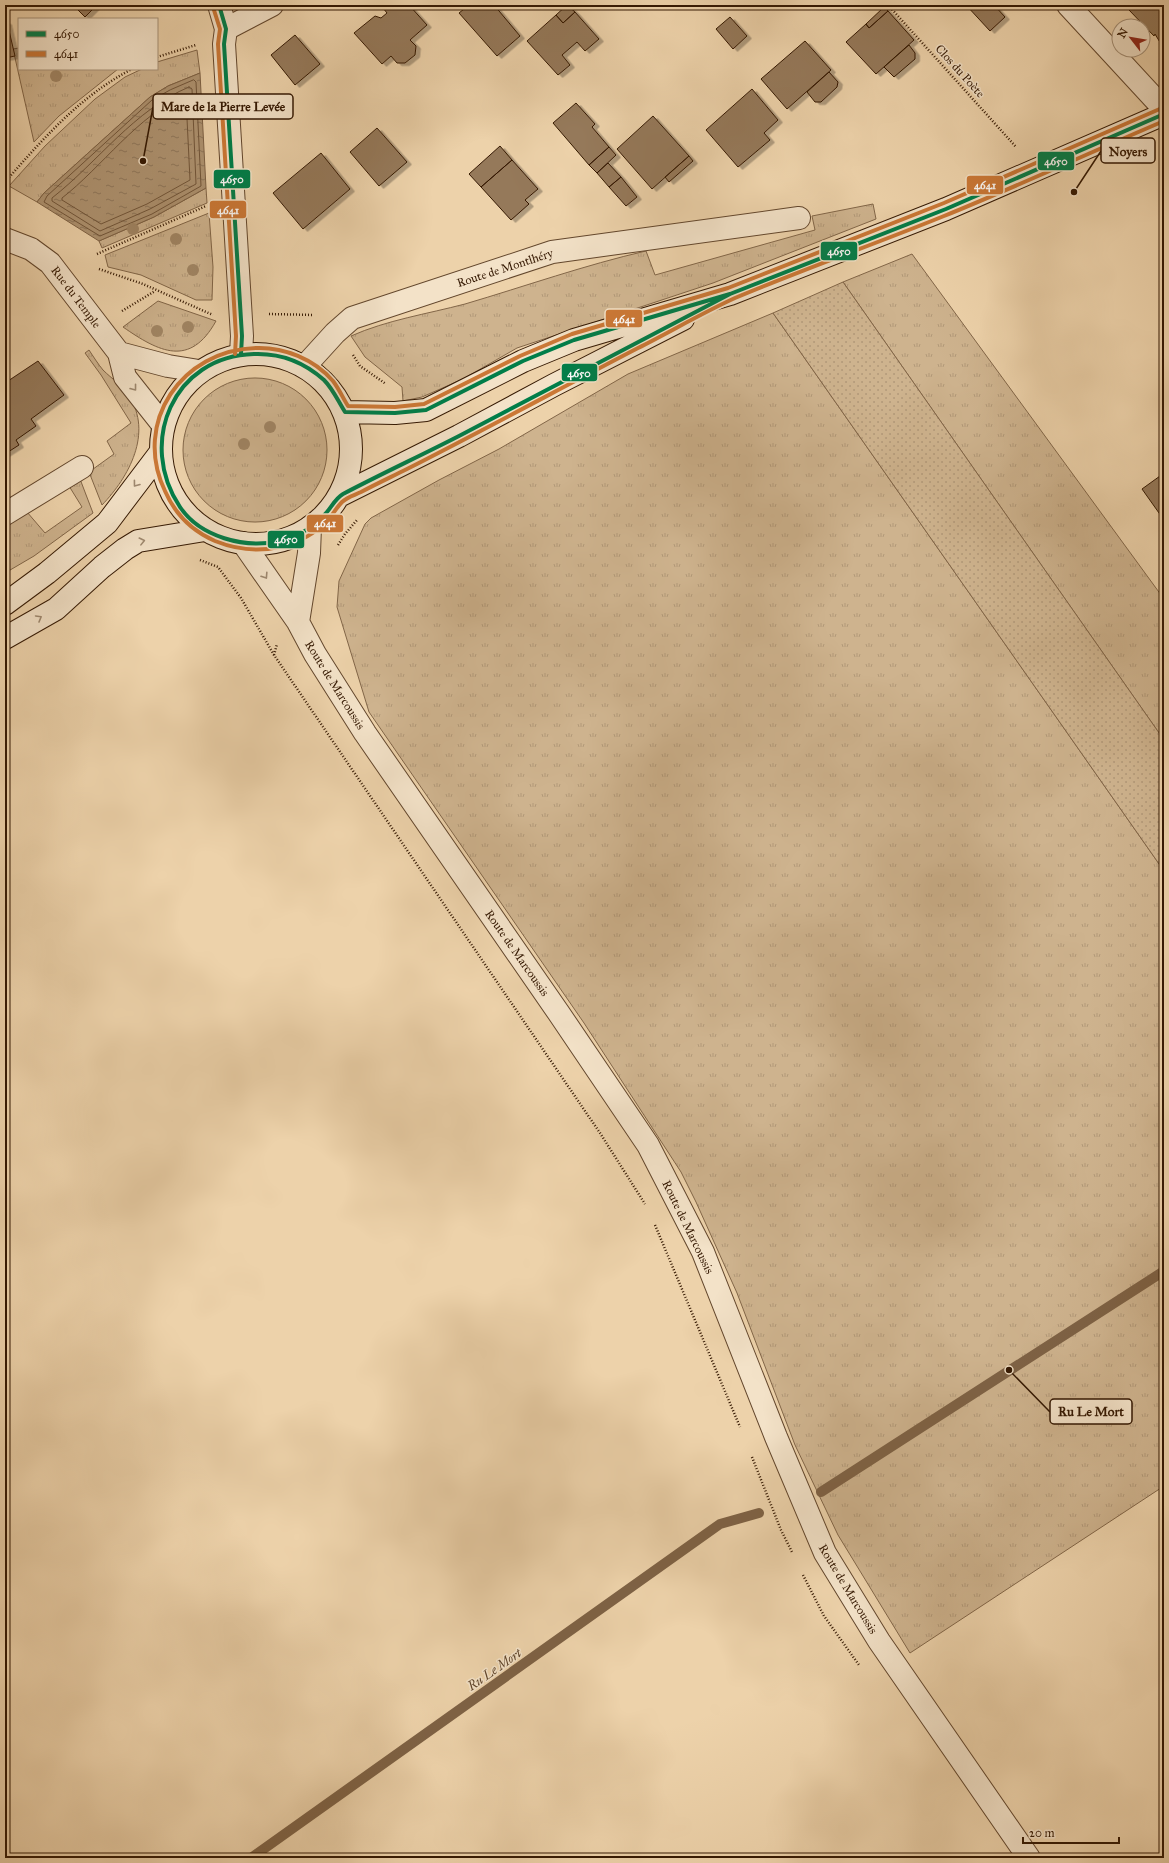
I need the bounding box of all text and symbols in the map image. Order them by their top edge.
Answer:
legend [18,18,158,70]
north arrow [1111,18,1151,58]
text: N [1115,25,1131,40]
text: 4650 [54,27,79,41]
street label: Clos du Poète [933,42,987,100]
text: 4641 [54,47,79,61]
callout: Mare de la Pierre Levée [153,94,293,119]
text: Mare de la Pierre Levée [161,99,286,115]
callout: Noyers [1101,138,1155,163]
text: Noyers [1109,144,1147,160]
line badge: 4650 [1037,151,1075,171]
text: 4650 [1044,155,1068,169]
line badge: 4650 [213,169,251,189]
text: 4650 [220,173,244,187]
line badge: 4641 [966,175,1004,195]
text: 4641 [974,179,997,193]
line badge: 4641 [209,200,247,219]
text: 4641 [217,204,240,218]
line badge: 4650 [820,241,858,261]
text: 4650 [827,245,851,259]
street label: Route de Montlhéry [455,246,555,290]
street label: Rue du Temple [48,263,104,331]
line badge: 4641 [605,309,643,328]
text: 4641 [613,313,636,327]
line badge: 4650 [561,363,598,382]
text: 4650 [567,367,591,381]
one-way arrow [129,384,137,391]
one-way arrow [134,480,141,487]
line badge: 4641 [306,514,344,533]
text: 4641 [314,517,337,531]
line badge: 4650 [267,530,305,549]
text: 4650 [274,533,298,547]
one-way arrow [139,538,146,546]
one-way arrow [260,572,268,579]
one-way arrow [35,616,42,623]
street label: Route de Marcoussis [302,638,368,732]
street label: Route de Marcoussis [482,907,552,999]
street label: Route de Marcoussis [659,1178,717,1276]
callout: Ru Le Mort [1050,1399,1132,1424]
text: Ru Le Mort [1058,1404,1124,1420]
street label: Route de Marcoussis [816,1542,880,1636]
water label: Ru Le Mort [464,1645,525,1695]
scale bar [1023,1819,1119,1845]
text: 20 m [1029,1826,1055,1840]

